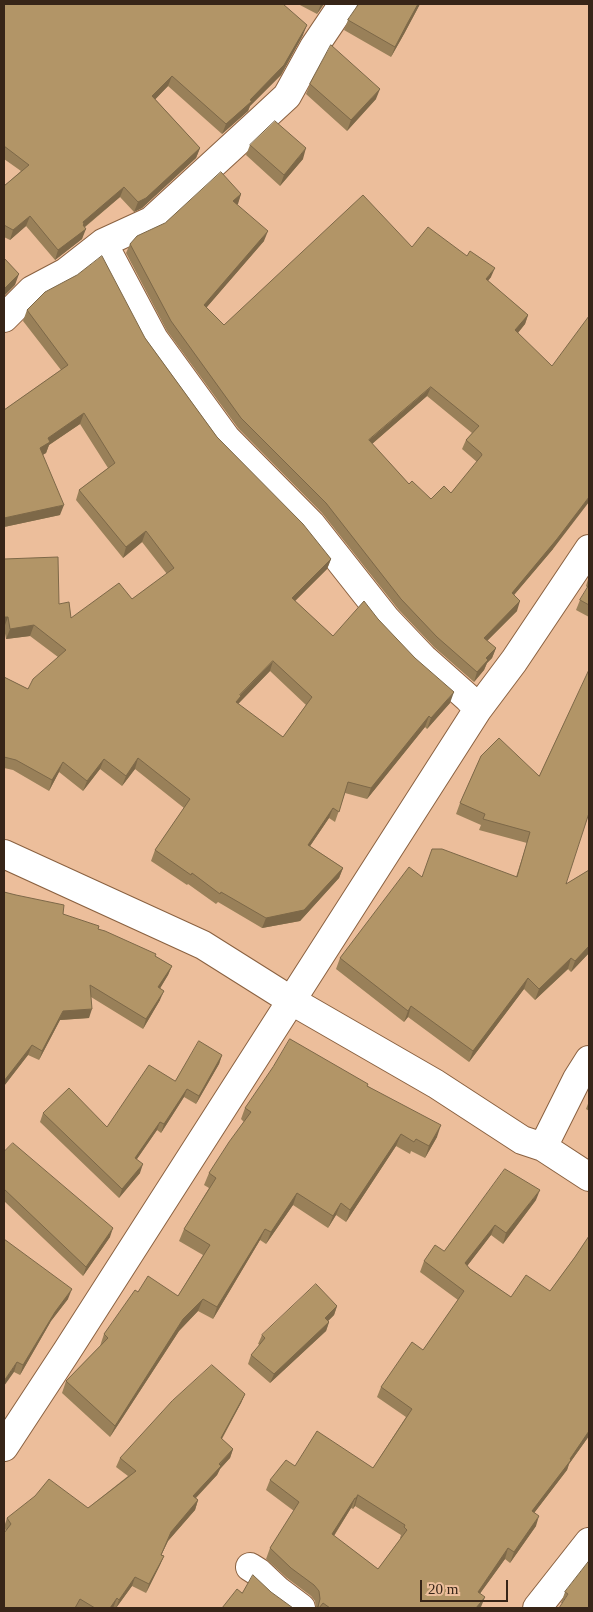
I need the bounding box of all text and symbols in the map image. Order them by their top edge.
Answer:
scale bar [423,1570,510,1602]
text: 20 m [428,1581,458,1597]

